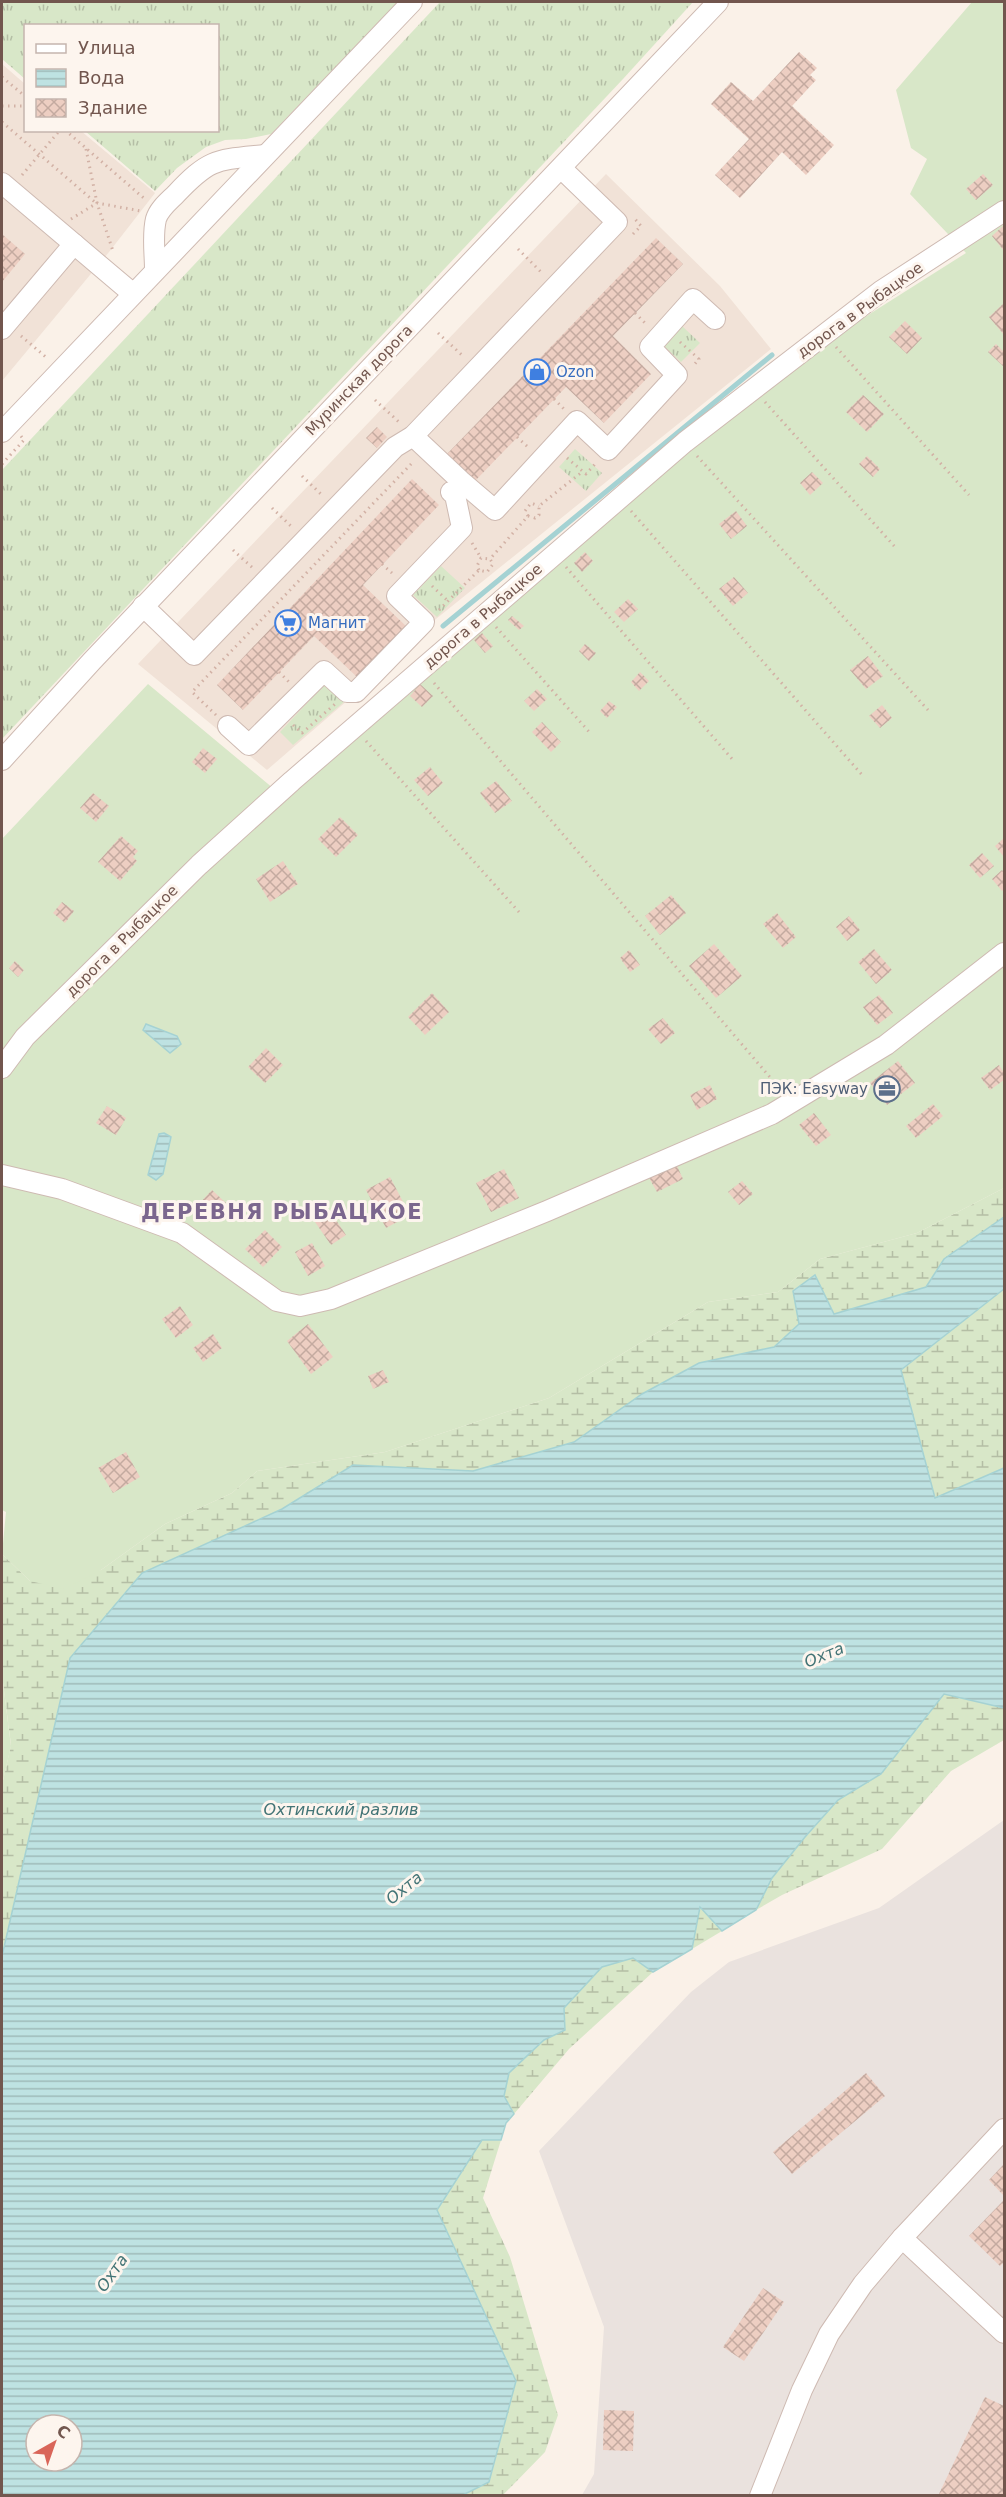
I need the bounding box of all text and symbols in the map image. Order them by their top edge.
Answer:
legend [24,24,219,132]
text: Улица [78,37,135,58]
text: Вода [78,67,125,88]
text: Здание [78,97,148,118]
street label: дорога в Рыбацкое [794,258,926,362]
street label: Муринская дорога [302,321,416,439]
shop icon: Ozon [522,357,552,387]
place label: Ozon [556,363,594,381]
street label: дорога в Рыбацкое [420,560,546,672]
supermarket icon: Магнит [273,608,303,638]
place label: Магнит [308,614,367,632]
street label: дорога в Рыбацкое [62,881,182,1001]
office icon: ПЭК: Easyway [872,1074,902,1104]
place label: ПЭК: Easyway [760,1080,868,1098]
district label: ДЕРЕВНЯ РЫБАЦКОЕ [141,1200,423,1224]
water label: Охта [801,1638,847,1672]
water label: Охтинский разлив [263,1800,419,1819]
water label: Охта [382,1868,426,1908]
water label: Охта [92,2251,132,2295]
north arrow [24,2413,84,2473]
text: С [53,2421,74,2443]

